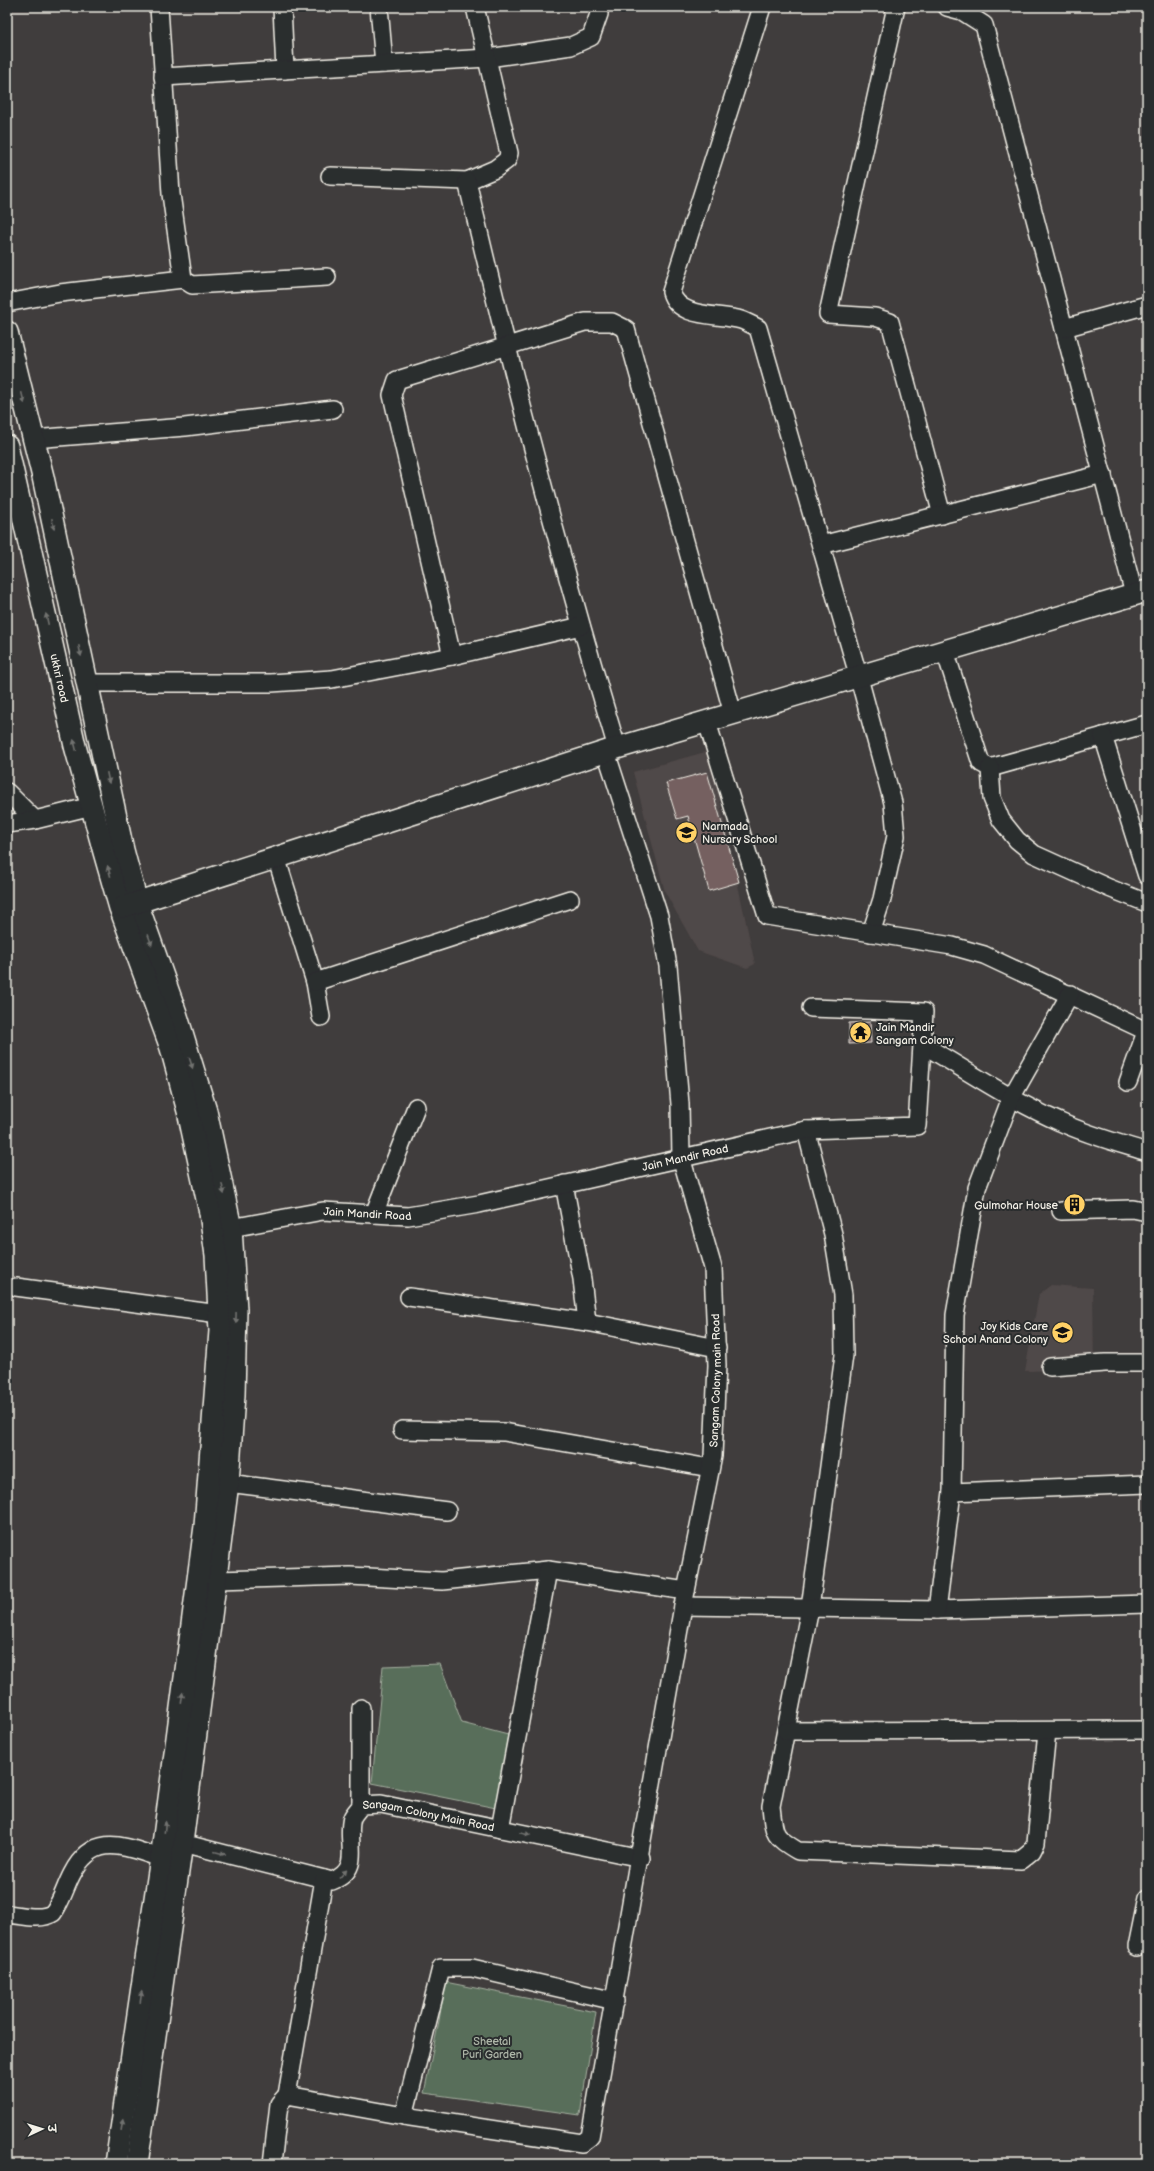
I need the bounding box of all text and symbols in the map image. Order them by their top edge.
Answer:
one-way arrow [20,392,26,404]
one-way arrow [50,518,56,530]
one-way arrow [43,612,49,625]
one-way arrow [78,645,84,657]
street label: ukhri road [48,652,71,704]
one-way arrow [72,739,78,752]
one-way arrow [106,772,112,784]
school or university icon: Narmada Nursary School [674,819,700,845]
place label: Narmada Nursary School [702,820,777,846]
one-way arrow [106,865,112,877]
one-way arrow [147,934,153,946]
temple icon: Jain Mandir Sangam Colony [847,1020,873,1046]
place label: Jain Mandir Sangam Colony [876,1021,954,1047]
one-way arrow [188,1057,194,1069]
street label: Jain Mandir Road [641,1141,729,1173]
one-way arrow [220,1183,226,1195]
building icon: Gulmohar House [1061,1192,1087,1218]
place label: Gulmohar House [974,1199,1058,1212]
street label: Jain Mandir Road [323,1205,412,1223]
one-way arrow [233,1312,239,1325]
street label: Sangam Colony main Road [707,1313,724,1448]
school or university icon: Joy Kids Care School Anand Colony [1050,1319,1076,1345]
place label: Joy Kids Care School Anand Colony [943,1320,1048,1346]
one-way arrow [179,1692,185,1704]
street label: Sangam Colony Main Road [362,1797,495,1834]
one-way arrow [162,1821,168,1833]
one-way arrow [519,1831,532,1837]
one-way arrow [214,1850,226,1856]
one-way arrow [339,1869,348,1879]
one-way arrow [138,1991,144,2003]
park label: Sheetal Puri Garden [462,2035,522,2061]
north arrow [22,2109,62,2149]
one-way arrow [119,2119,125,2132]
text: उ [45,2123,58,2134]

